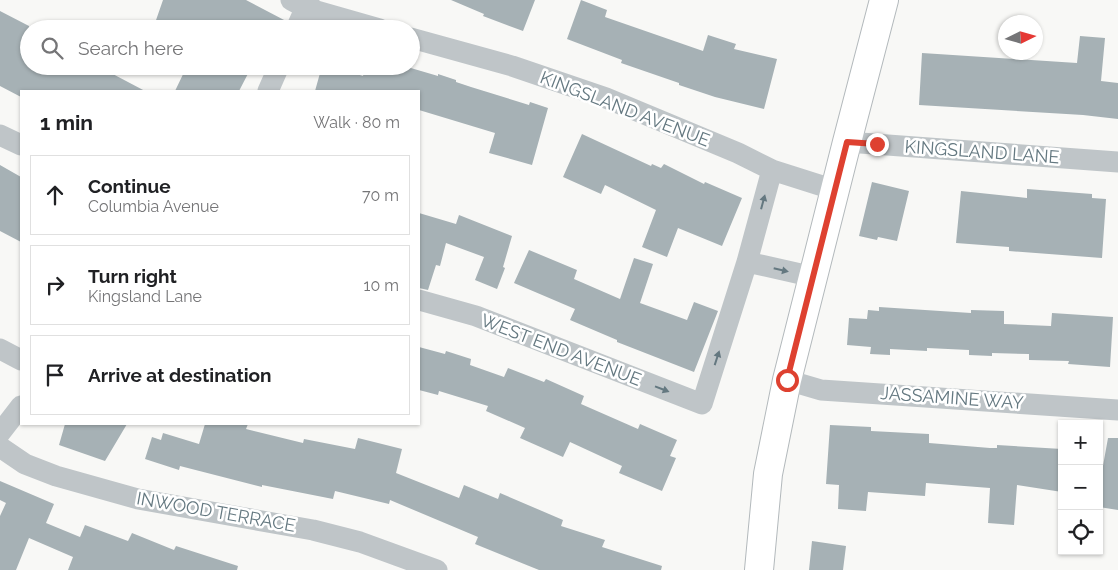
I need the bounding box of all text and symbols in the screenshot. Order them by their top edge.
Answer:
north arrow [998,15,1043,60]
search box [20,20,420,75]
icon: search [38,34,66,62]
text: Search here [78,37,184,59]
street label: KINGSLAND AVENUE [537,66,713,151]
text: 1 min [40,110,93,135]
text: Walk · 80 m [313,113,400,132]
route end [866,133,889,156]
street label: KINGSLAND LANE [904,136,1060,167]
text: Continue [88,175,171,197]
icon: ahead [41,181,69,209]
text: 70 m [362,186,399,205]
one-way arrow [760,195,768,210]
text: Columbia Avenue [88,197,219,216]
text: Turn right [88,265,177,287]
one-way arrow [773,266,788,274]
icon: right [41,271,69,299]
text: 10 m [364,276,399,295]
text: Kingsland Lane [88,287,202,306]
street label: WEST END AVENUE [478,309,644,390]
one-way arrow [713,350,721,365]
icon: arrive [41,361,69,389]
text: Arrive at destination [88,364,272,386]
route start [776,369,799,392]
street label: JASSAMINE WAY [880,382,1025,413]
one-way arrow [655,385,669,393]
map controls [1058,420,1103,555]
button: + [1058,420,1103,465]
button: − [1058,465,1103,510]
street label: INWOOD TERRACE [135,487,297,536]
button: locate [1058,510,1103,555]

